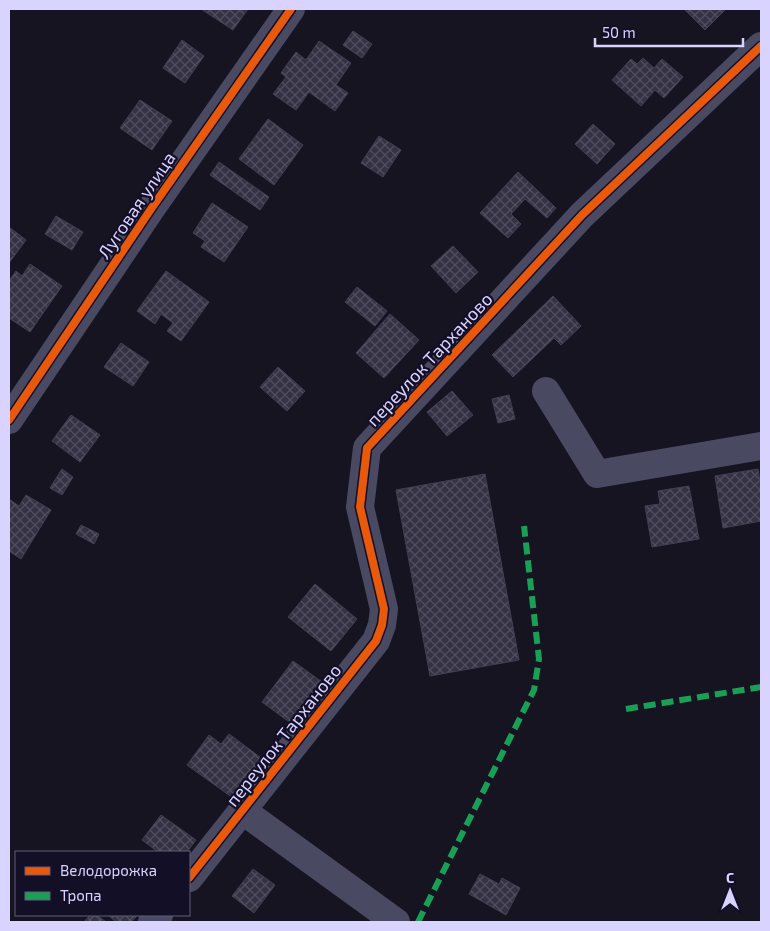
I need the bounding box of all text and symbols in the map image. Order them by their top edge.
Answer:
scale bar [595,15,742,47]
text: 50 m [602,23,636,41]
street label: Луговая улица [92,148,180,262]
street label: переулок Тарханово [361,288,497,430]
street label: переулок Тарханово [221,659,345,811]
legend [15,851,190,916]
text: Велодорожка [60,861,157,879]
north arrow [705,866,755,916]
text: С [726,869,734,886]
text: Тропа [60,886,102,904]

